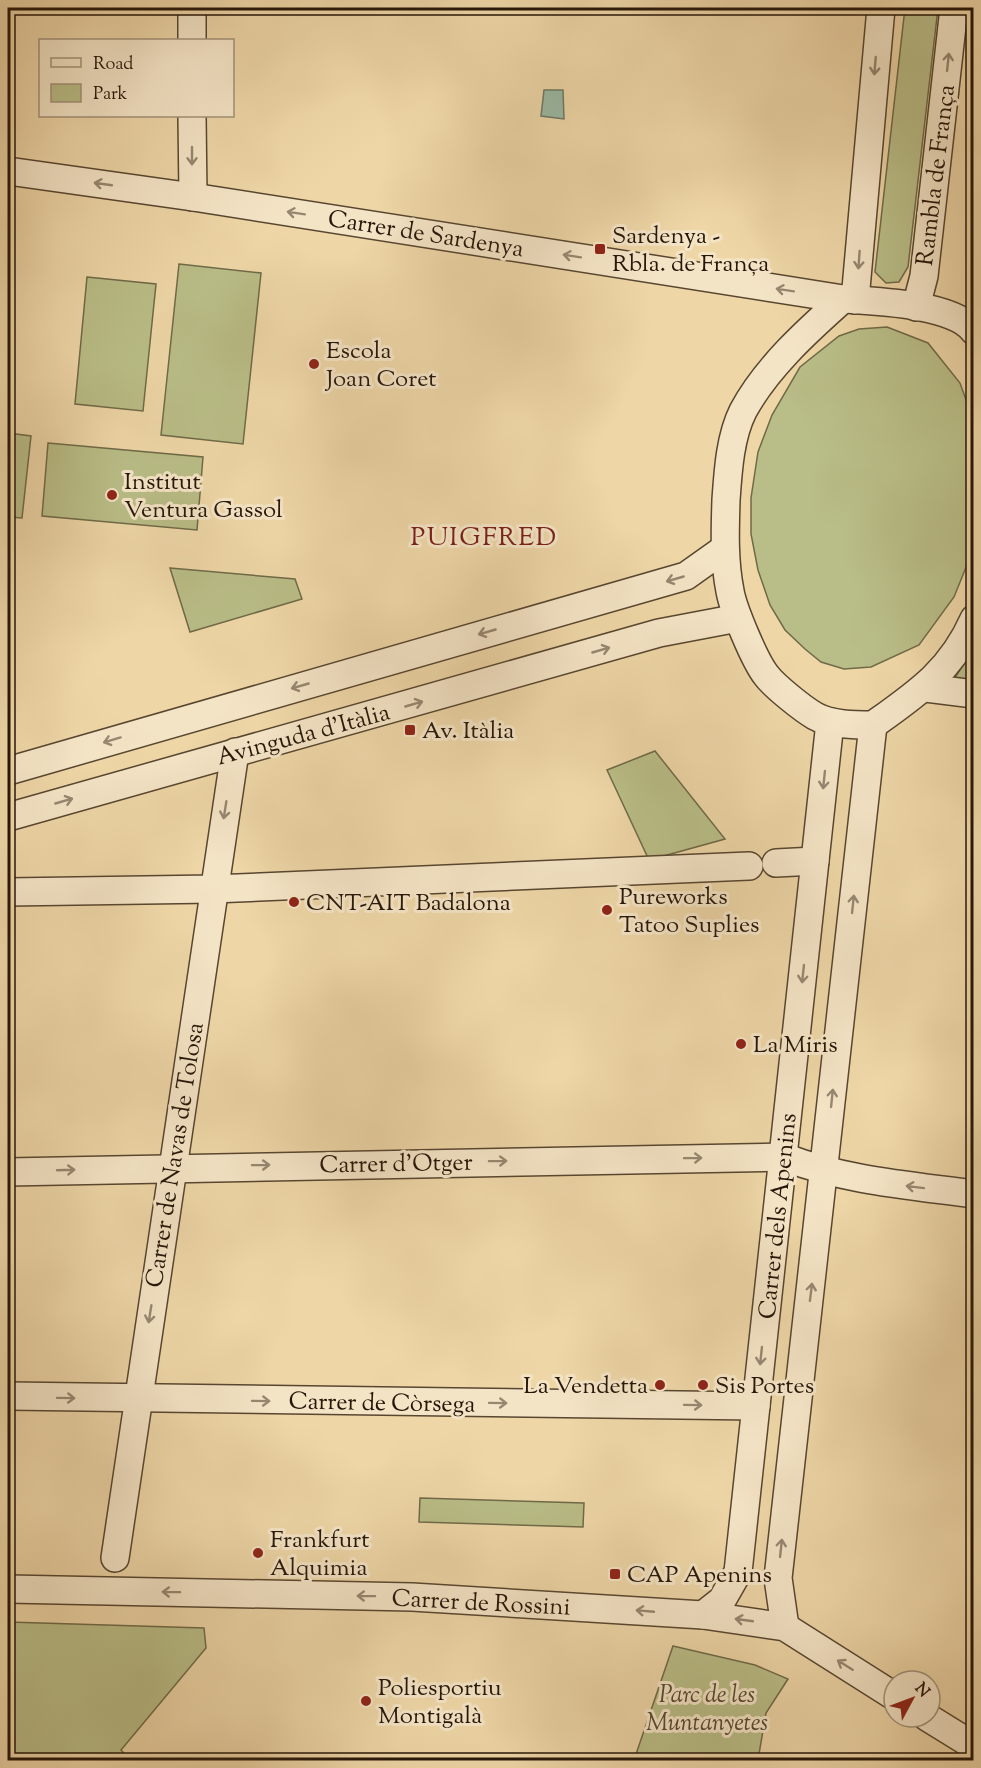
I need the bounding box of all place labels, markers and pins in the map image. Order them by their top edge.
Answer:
place label: Sardenya - Rbla. de França [612,220,769,282]
marker: Sardenya - Rbla. de França [593,242,607,256]
place label: Escola Joan Coret [324,335,437,397]
marker: Escola Joan Coret [307,357,321,371]
place label: Institut Ventura Gassol [124,466,283,528]
marker: Institut Ventura Gassol [105,488,119,502]
place label: Av. Itàlia [422,715,514,749]
marker: Av. Itàlia [403,723,417,737]
place label: Pureworks Tatoo Suplies [619,881,760,943]
place label: CNT-AIT Badalona [306,887,511,921]
marker: CNT-AIT Badalona [287,895,301,909]
marker: Pureworks Tatoo Suplies [600,903,614,917]
place label: La Miris [753,1029,838,1063]
marker: La Miris [734,1037,748,1051]
place label: La Vendetta [523,1370,648,1404]
place label: Sis Portes [715,1370,814,1404]
marker: La Vendetta [653,1378,667,1392]
marker: Sis Portes [696,1378,710,1392]
place label: Frankfurt Alquimia [270,1524,370,1586]
marker: Frankfurt Alquimia [251,1546,265,1560]
place label: CAP Apenins [627,1559,772,1593]
marker: CAP Apenins [608,1567,622,1581]
place label: Poliesportiu Montigalà [378,1672,502,1734]
marker: Poliesportiu Montigalà [359,1694,373,1708]

